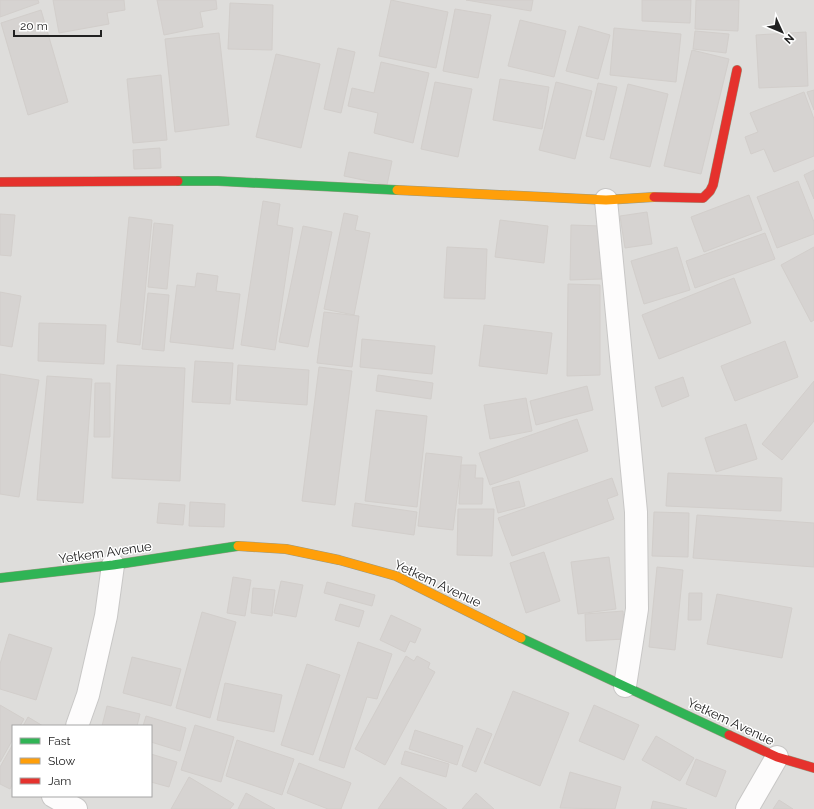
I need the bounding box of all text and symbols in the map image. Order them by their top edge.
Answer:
scale bar [14,12,101,38]
north arrow [762,12,802,52]
text: 20 m [20,19,48,33]
text: N [781,31,796,46]
street label: Yetkem Avenue [58,538,153,566]
street label: Yetkem Avenue [392,557,484,610]
street label: Yetkem Avenue [685,695,777,748]
legend [12,725,152,797]
text: Fast [48,734,71,748]
text: Slow [48,754,75,768]
text: Jam [48,774,71,788]

